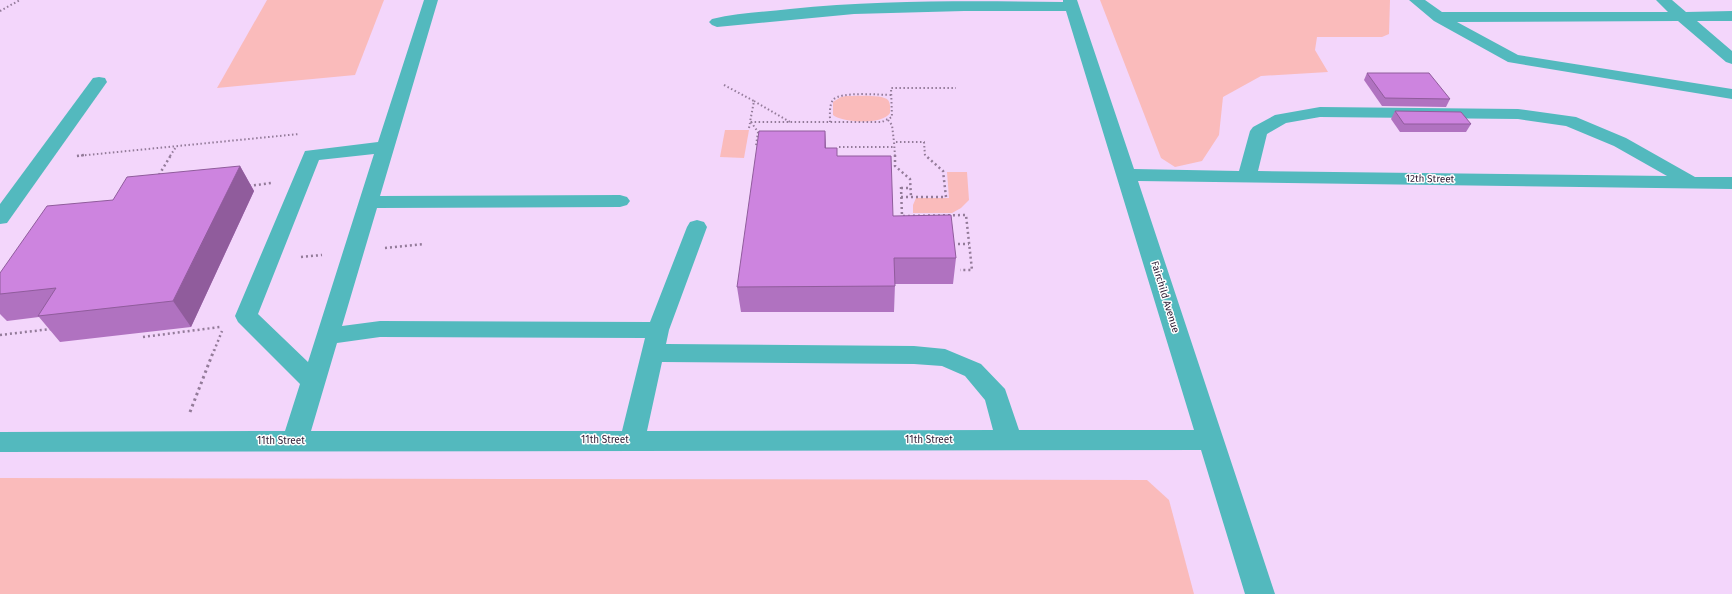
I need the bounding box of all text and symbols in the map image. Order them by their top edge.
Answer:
street label: 12th Street [1406,173,1455,185]
street label: Fairchild Avenue [1148,260,1182,334]
street label: 11th Street [581,434,629,446]
street label: 11th Street [905,434,953,446]
street label: 11th Street [257,435,305,447]

